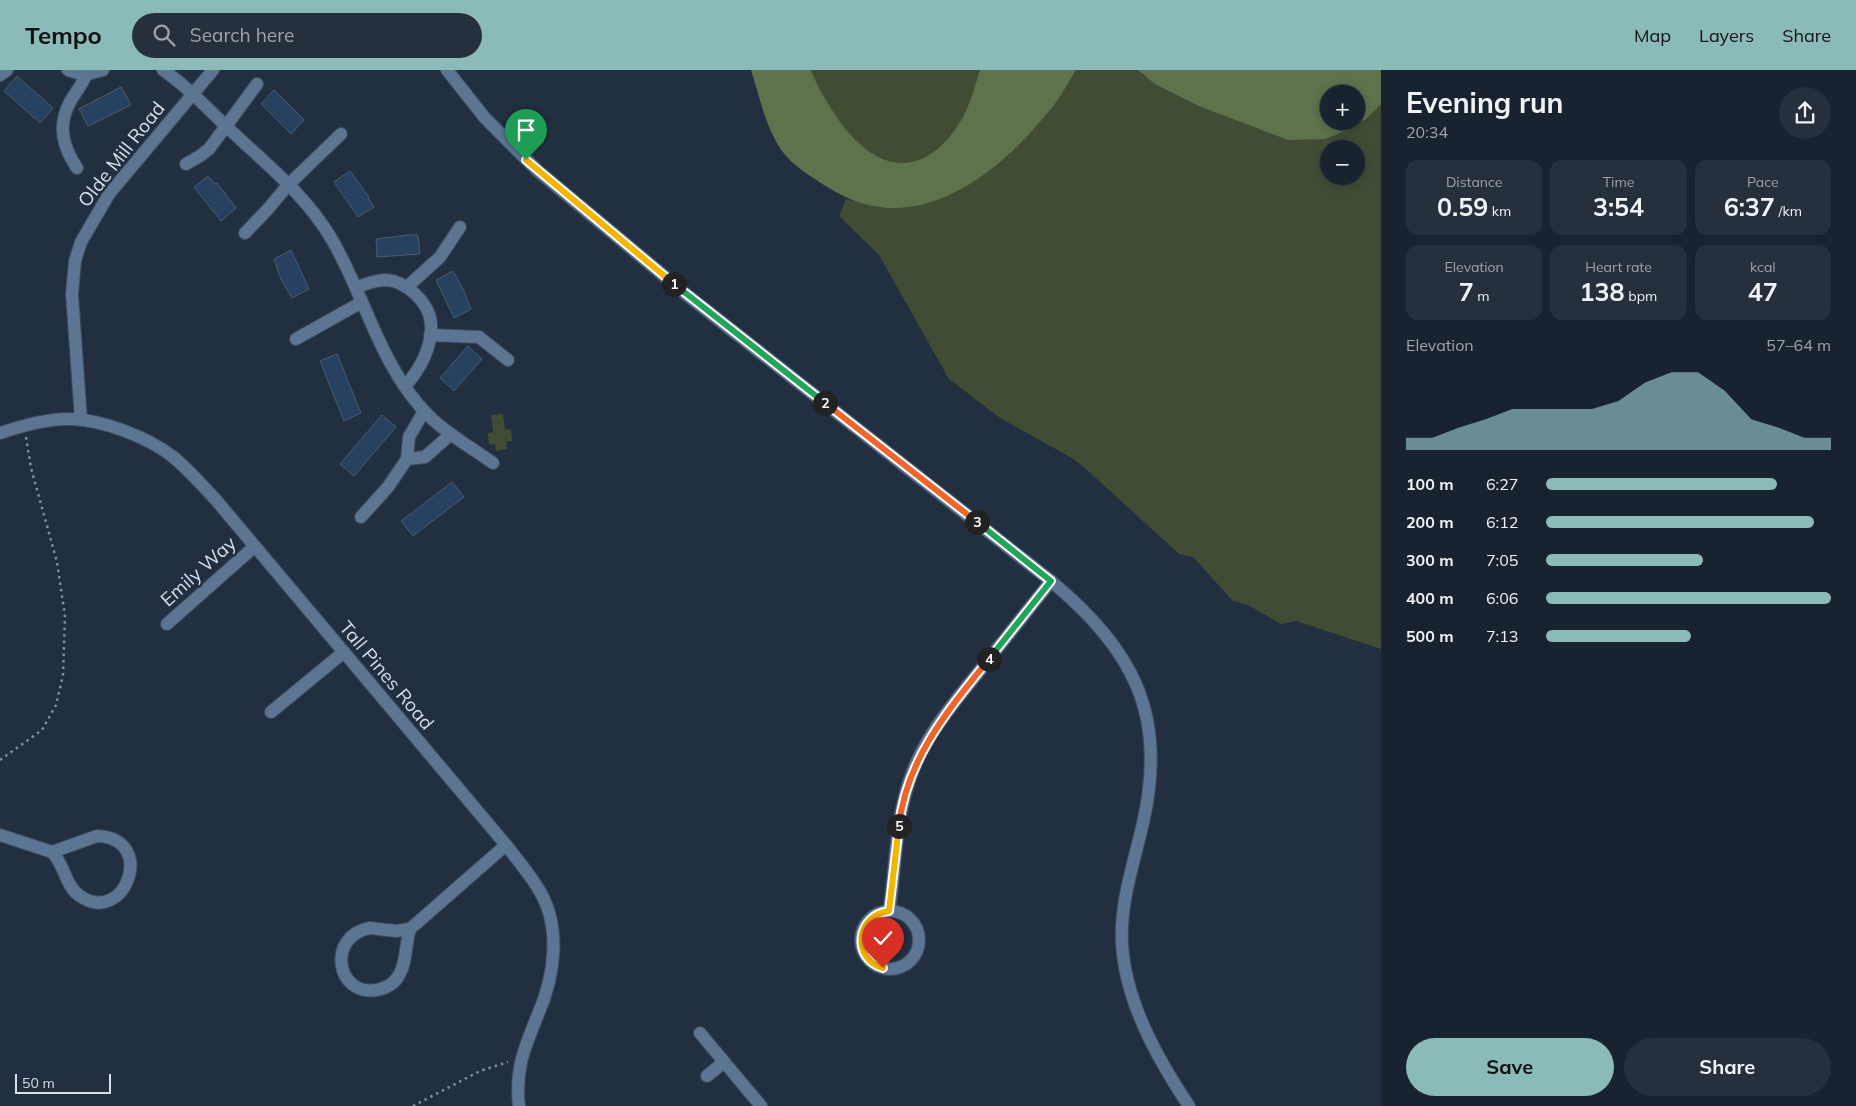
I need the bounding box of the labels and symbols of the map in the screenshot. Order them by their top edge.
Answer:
street label: Olde Mill Road [72,96,170,212]
pin [505,109,547,160]
pin: 1 [662,272,686,296]
pin: 2 [812,390,838,416]
pin: 3 [964,510,990,534]
street label: Emily Way [155,531,241,611]
street label: Tall Pines Road [334,616,440,734]
pin: 4 [976,646,1002,672]
pin: 5 [886,814,912,838]
pin [862,917,904,968]
scale bar [15,1071,111,1094]

